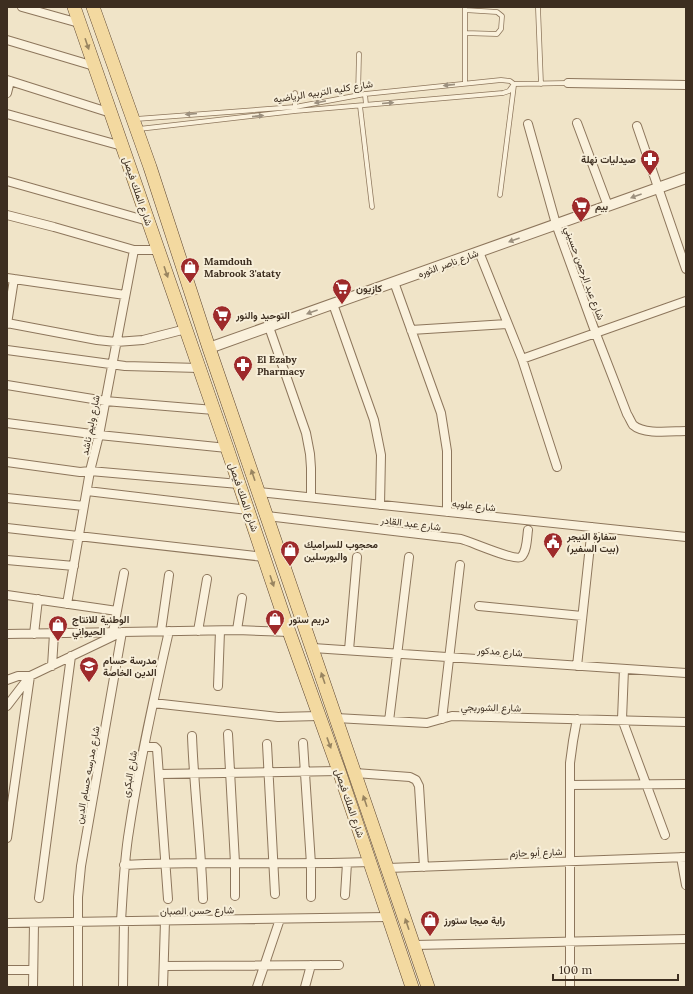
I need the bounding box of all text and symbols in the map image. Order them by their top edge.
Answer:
one-way arrow [84,38,90,50]
street label: شارع كليه التربيه الرياضيه [272,77,374,106]
one-way arrow [443,82,455,88]
one-way arrow [314,100,326,106]
one-way arrow [382,100,394,107]
one-way arrow [185,111,197,117]
one-way arrow [252,112,265,119]
pharmacy icon: صيدليات نهلة [639,148,661,176]
place label: صيدليات نهلة [581,153,637,166]
street label: شارع الملك فيصل [120,155,155,227]
one-way arrow [630,193,642,199]
supermarket icon: بيم [570,195,592,223]
place label: بيم [595,200,608,213]
street label: شارع عبد الرحمن حسيني [560,225,608,322]
one-way arrow [507,237,519,243]
street label: شارع ناصر الثوره [416,246,480,280]
place label: Mamdouh Mabrook 3'ataty [204,255,281,280]
shop icon: Mamdouh Mabrook 3'ataty [179,256,201,284]
one-way arrow [163,267,169,279]
supermarket icon: كازيون [331,277,353,305]
place label: كازيون [356,282,383,295]
supermarket icon: التوحيد والنور [211,304,233,332]
place label: التوحيد والنور [235,309,290,322]
one-way arrow [306,309,318,315]
place label: El Ezaby Pharmacy [257,353,305,378]
pharmacy icon: El Ezaby Pharmacy [232,354,254,382]
street label: شارع وليم ناشد [78,394,103,456]
street label: شارع الملك فيصل [226,461,261,533]
one-way arrow [250,469,256,481]
street label: شارع علوبه [452,497,496,514]
street label: شارع عبد القادر [379,513,442,534]
place label: سفارة النيجر (بيت السفير) [566,530,619,555]
public building icon: سفارة النيجر (بيت السفير) [542,531,564,559]
place label: محجوب للسراميك والبورسلين [304,538,378,563]
shop icon: محجوب للسراميك والبورسلين [279,539,301,567]
one-way arrow [269,575,275,587]
shop icon: دريم ستور [264,608,286,636]
place label: الوطنية للانتاج الحيواني [72,613,129,640]
place label: دريم ستور [288,613,330,626]
shop icon: الوطنية للانتاج الحيواني [47,614,69,642]
street label: شارع مدكور [476,643,523,660]
place label: مدرسة حسام الدين الخاصة [103,654,157,679]
school or university icon: مدرسة حسام الدين الخاصة [78,655,100,683]
one-way arrow [319,671,325,683]
street label: شارع الشوربجي [461,700,521,717]
street label: شارع مدرسه حسام الدين [72,725,103,825]
one-way arrow [326,737,332,749]
street label: شارع البكرى [119,749,140,799]
street label: شارع الملك فيصل [332,767,367,839]
one-way arrow [361,794,367,806]
street label: شارع أبو حازم [509,845,563,860]
street label: شارع حسن الصبان [160,903,234,918]
shop icon: راية ميجا ستورز [419,909,441,937]
place label: راية ميجا ستورز [443,914,505,927]
one-way arrow [403,917,409,929]
scale bar [553,956,678,982]
text: 100 m [559,962,592,977]

